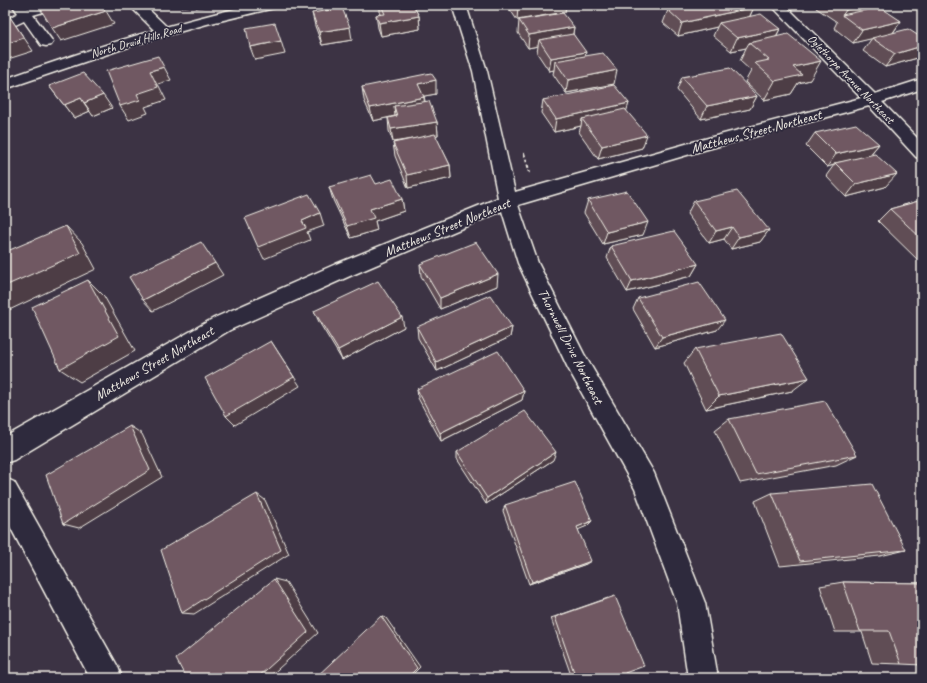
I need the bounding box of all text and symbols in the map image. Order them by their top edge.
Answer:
street label: North Druid Hills Road [89,20,185,62]
street label: Oglethorpe Avenue Northeast [804,31,899,128]
street label: Matthews Street Northeast [689,106,825,157]
street label: Matthews Street Northeast [382,194,514,261]
street label: Thornwell Drive Northeast [534,286,608,408]
street label: Matthews Street Northeast [92,322,218,404]

